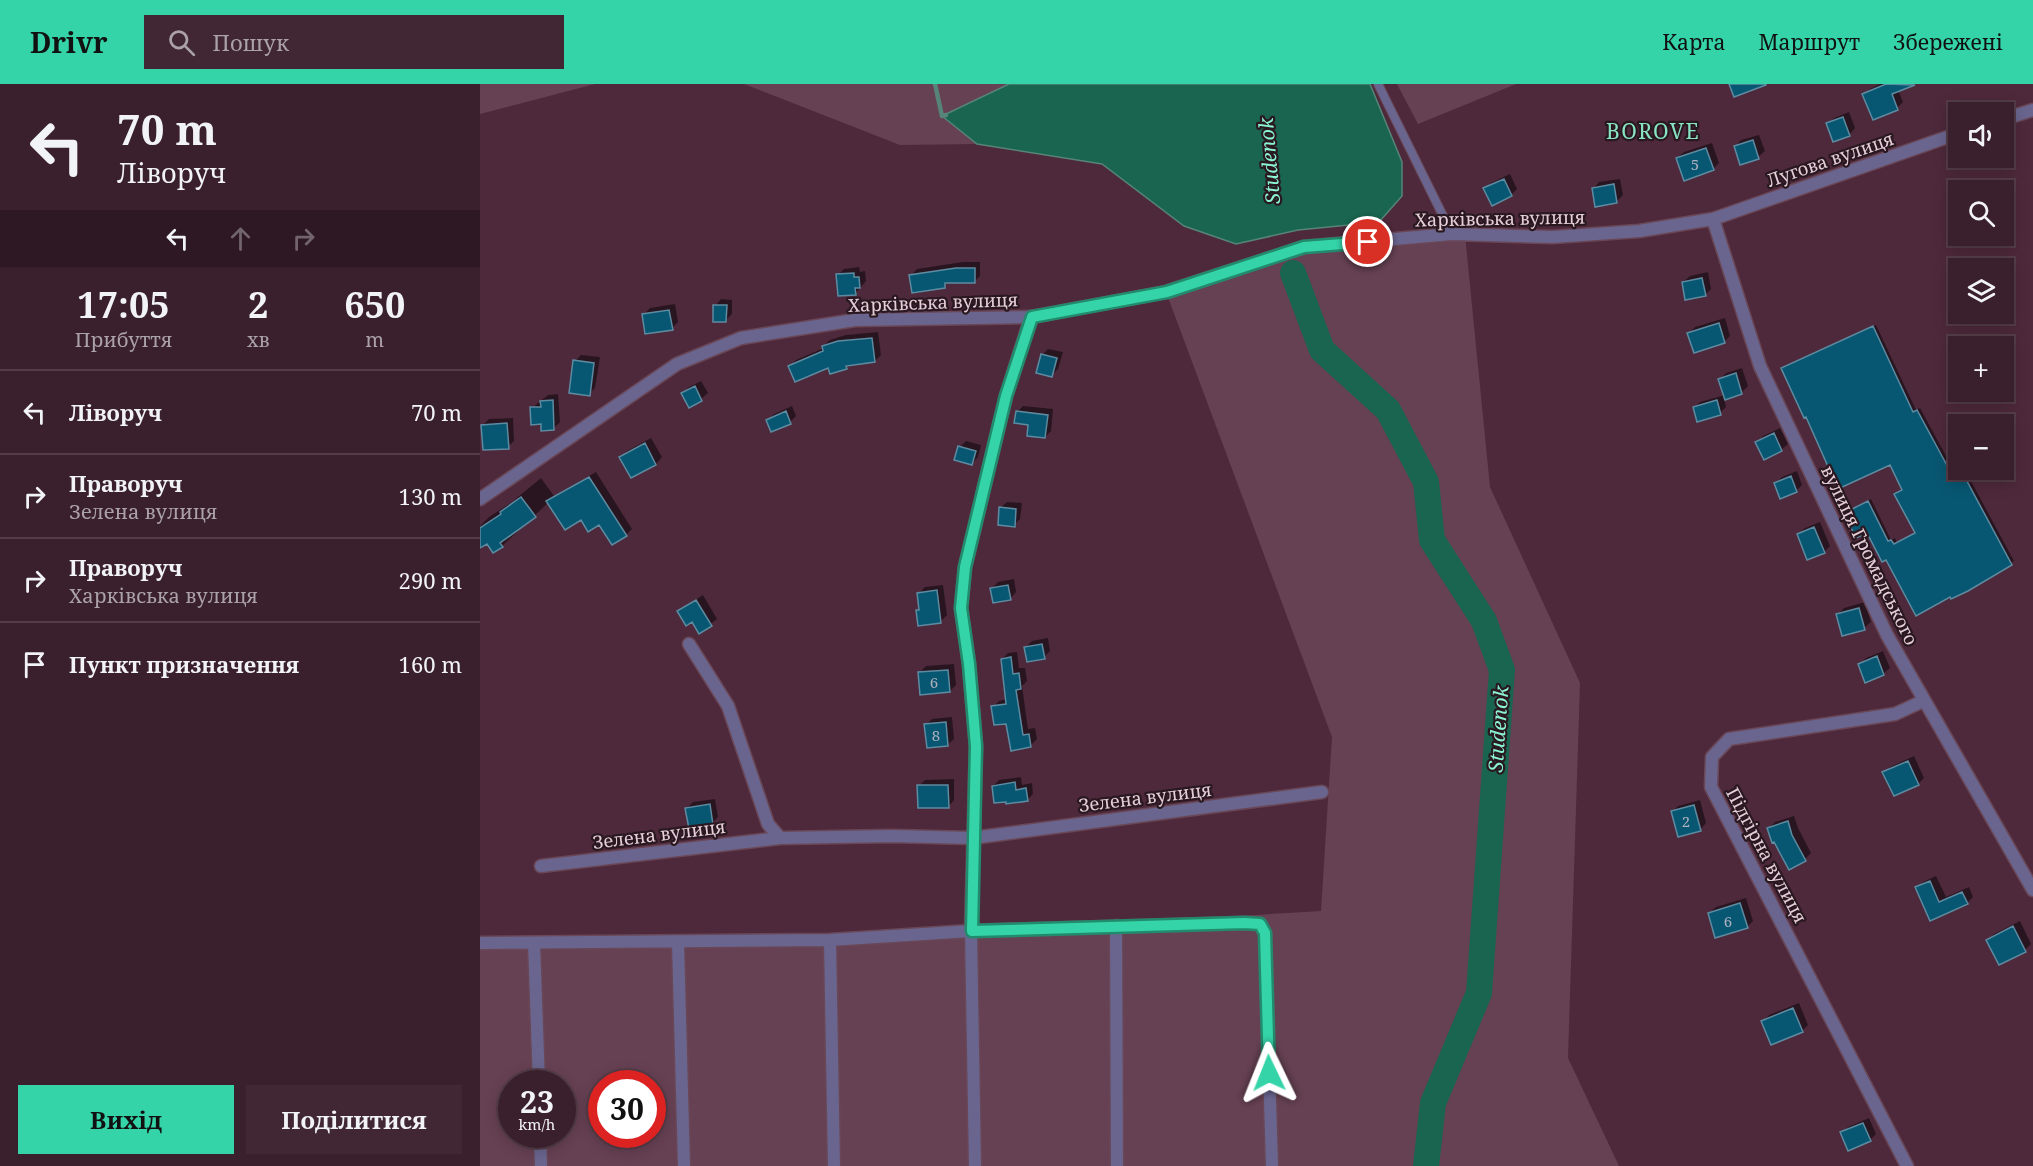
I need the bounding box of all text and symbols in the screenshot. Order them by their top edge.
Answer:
search box [144,15,564,69]
text: Drivr [30,23,108,61]
icon: search [165,26,198,59]
text: Пошук [213,27,289,57]
text: Карта [1662,28,1725,56]
text: Маршрут [1758,28,1860,56]
text: Збережені [1893,28,2003,56]
text: 70 m [117,100,217,157]
map controls [1948,102,2014,480]
button: sound [1948,102,2014,168]
icon: left [18,108,96,186]
water label: Studenok [1252,116,1286,205]
district label: BOROVE [1606,117,1700,145]
street label: Лугова вулиця [1763,126,1897,192]
text: Ліворуч [117,154,226,191]
house number: 5 [1691,154,1699,174]
button: search [1948,180,2014,246]
street label: Харківська вулиця [1415,205,1585,231]
pin [1342,216,1393,267]
icon: left [161,222,194,255]
icon: ahead [224,222,257,255]
icon: right [287,222,320,255]
icon: arrive [1351,225,1384,258]
button: layers [1948,258,2014,324]
text: 17:05 [77,280,170,329]
text: 2 [248,280,268,329]
text: 650 [344,280,405,329]
street label: Харківська вулиця [848,287,1018,317]
text: Прибуття [75,326,172,353]
text: хв [247,326,270,353]
text: m [365,326,384,353]
button: + [1948,336,2014,402]
icon: left [18,396,51,429]
text: Ліворуч [69,397,162,427]
text: 70 m [411,397,462,427]
button: − [1948,414,2014,480]
street label: вулиця Громадського [1816,461,1924,649]
text: Праворуч [69,468,183,498]
icon: right [18,480,51,513]
text: 130 m [399,481,462,511]
text: Зелена вулиця [69,498,217,525]
text: Праворуч [69,552,183,582]
icon: right [18,564,51,597]
text: 290 m [399,565,462,595]
text: Харківська вулиця [69,582,258,609]
icon: arrive [18,648,51,681]
text: Пункт призначення [69,649,299,679]
text: 160 m [399,649,462,679]
house number: 6 [930,672,938,692]
water label: Studenok [1482,684,1515,773]
house number: 8 [932,725,940,745]
street label: Зелена вулиця [1077,777,1213,817]
street label: Підгірна вулиця [1721,783,1813,927]
house number: 2 [1682,811,1690,831]
street label: Зелена вулиця [591,814,727,854]
house number: 6 [1724,911,1732,931]
position arrow [1237,1041,1301,1105]
speed limit sign: 30 [588,1070,666,1148]
text: 23 [520,1081,554,1122]
button: Вихід [18,1085,234,1154]
button: Поділитися [246,1085,462,1154]
text: km/h [519,1114,555,1134]

